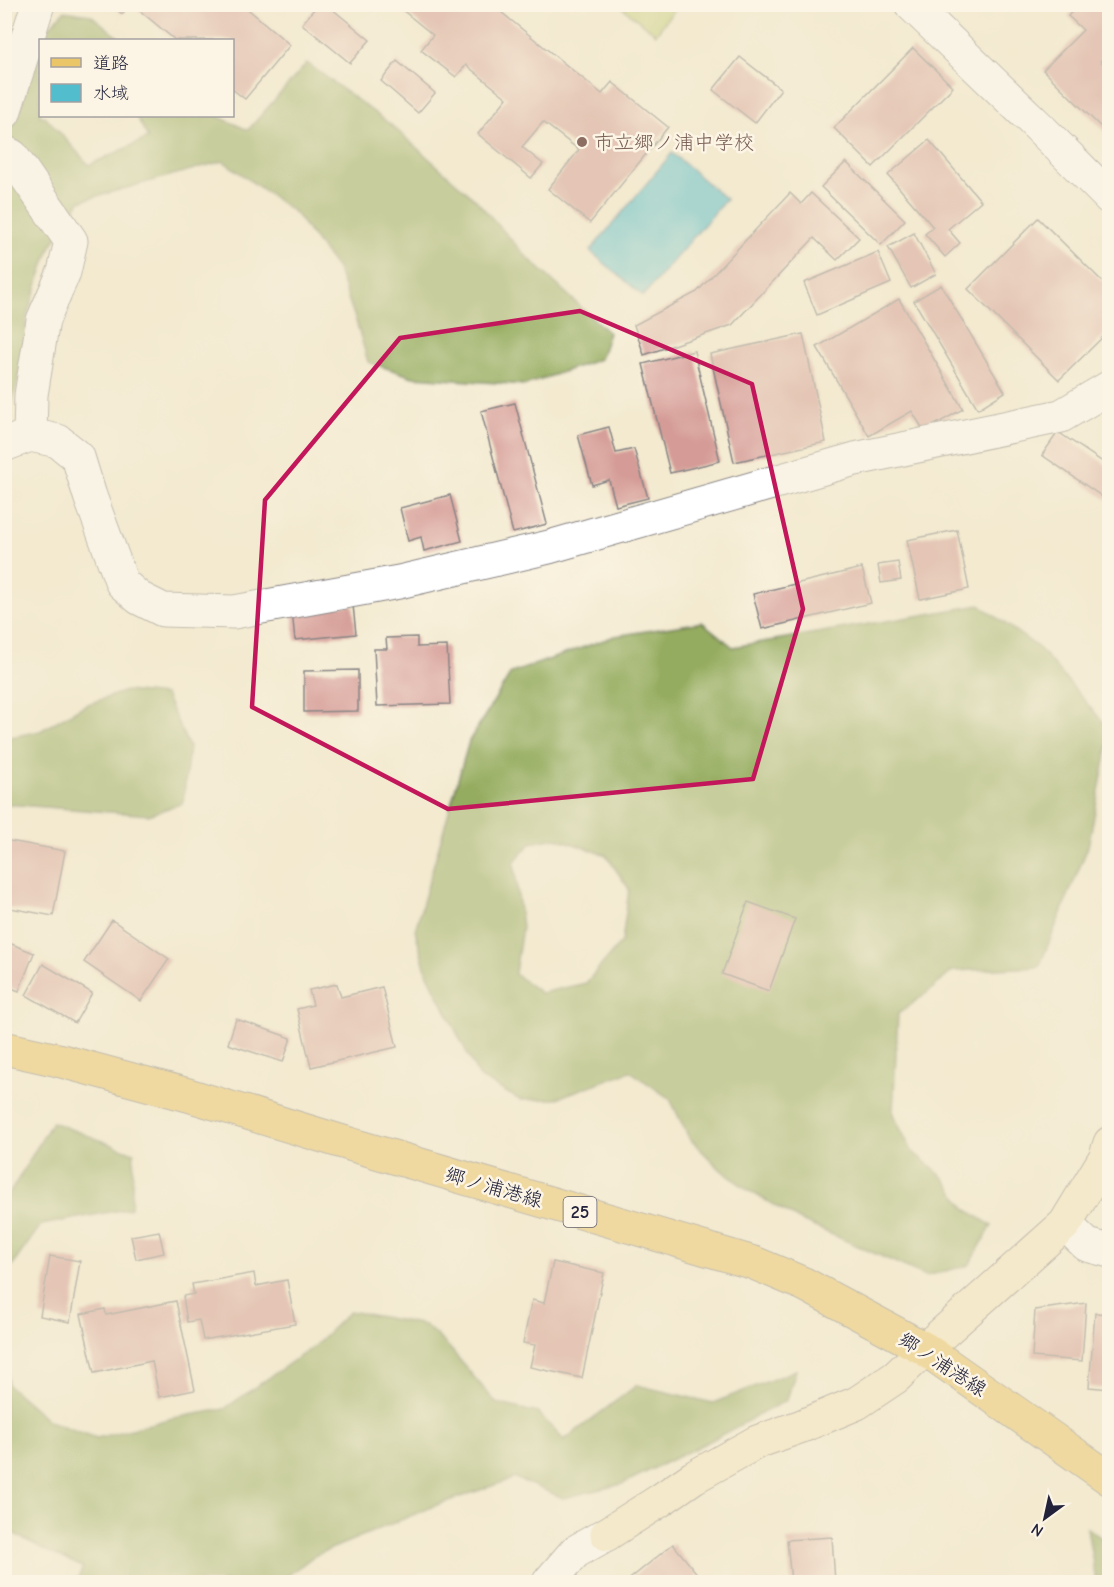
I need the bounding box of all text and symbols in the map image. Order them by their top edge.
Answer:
legend [39,39,234,117]
text: 道路 [93,53,129,74]
text: 水域 [93,83,129,104]
place label: 市立郷ノ浦中学校 [594,131,754,154]
marker: 市立郷ノ浦中学校 [575,135,589,149]
street label: 郷ノ浦港線 [443,1163,545,1212]
road number: 25 [564,1197,596,1227]
street label: 郷ノ浦港線 [895,1328,991,1401]
north arrow [1015,1488,1075,1548]
text: N [1028,1519,1047,1540]

